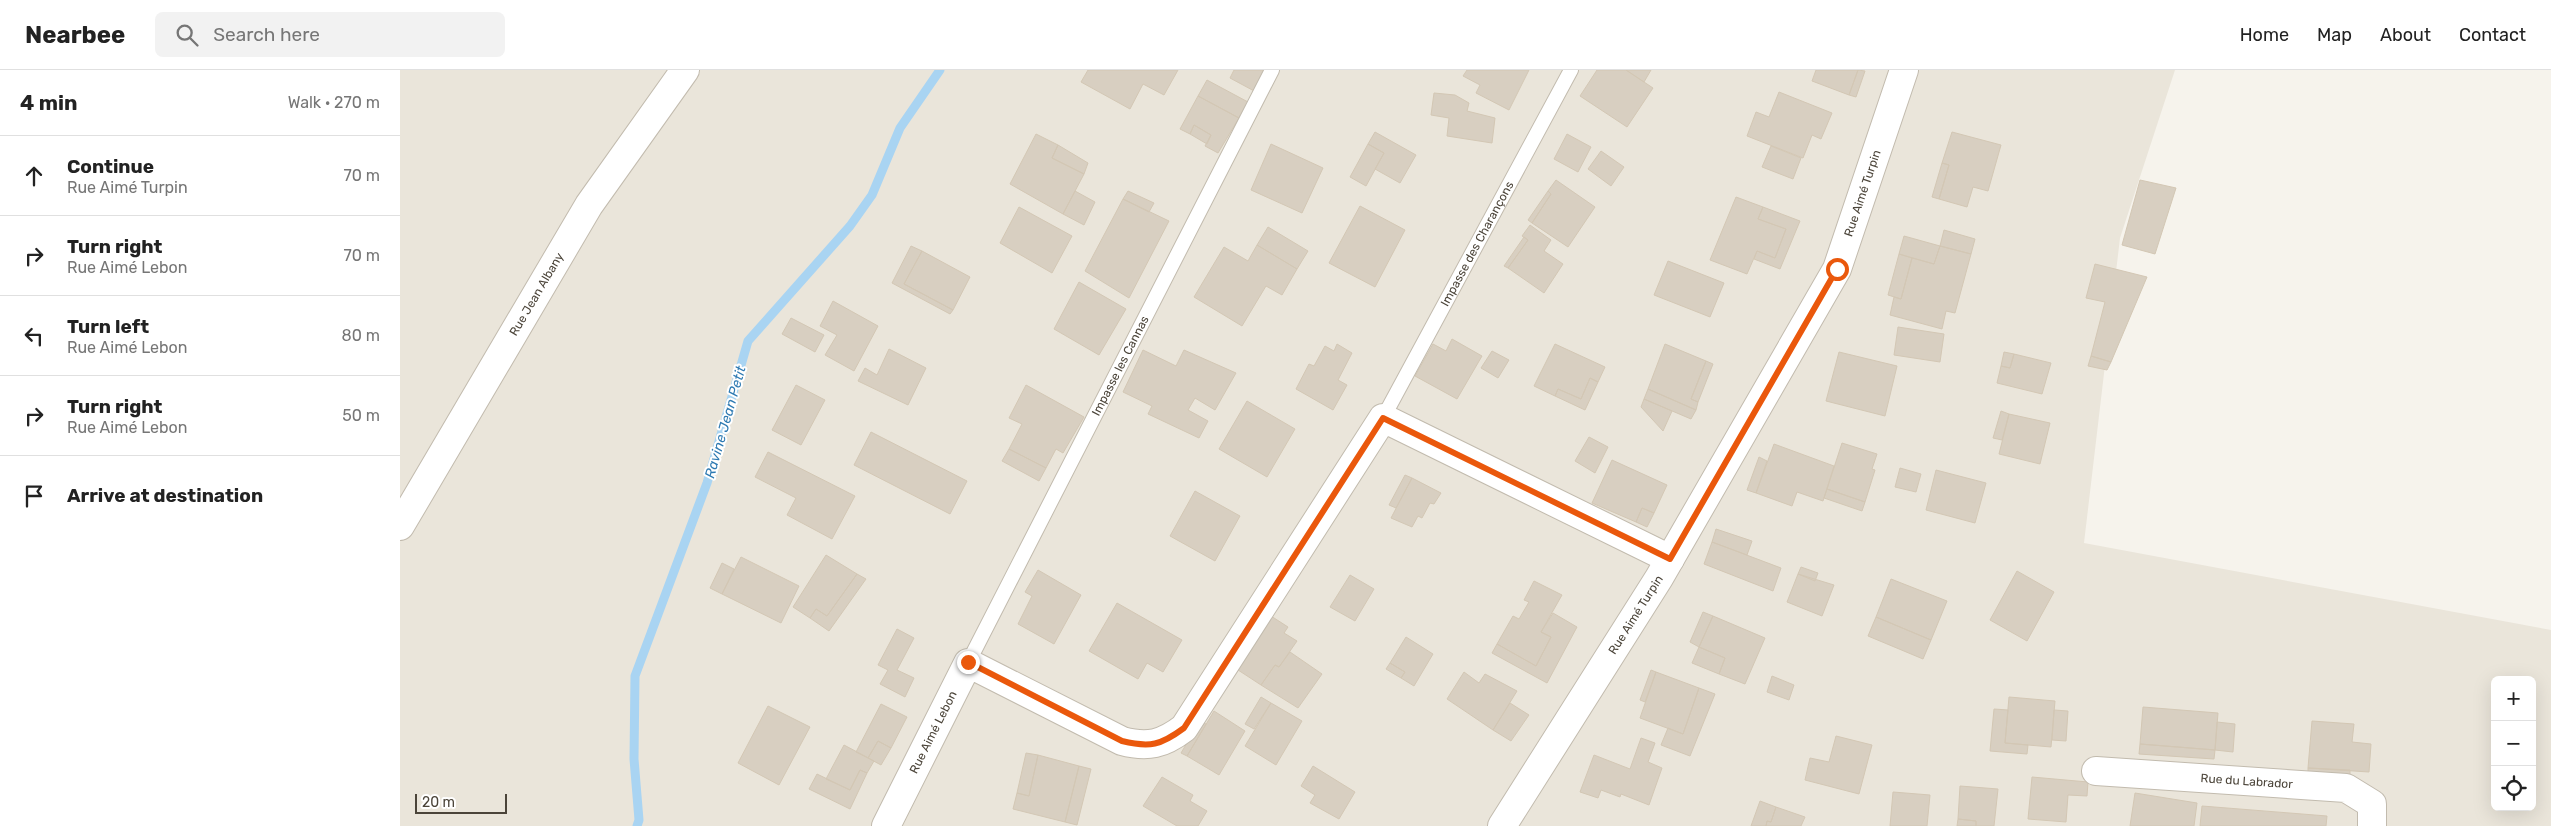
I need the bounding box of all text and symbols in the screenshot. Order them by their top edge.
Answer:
search box [155,12,505,57]
text: Nearbee [25,21,125,49]
icon: search [173,21,201,49]
text: Search here [213,23,320,46]
text: Home [2240,24,2289,46]
text: Map [2317,24,2352,46]
text: About [2380,24,2431,46]
text: Contact [2459,24,2526,46]
text: 4 min [20,90,78,115]
text: Walk · 270 m [288,93,380,112]
street label: Rue Aimé Turpin [1841,148,1884,238]
text: Continue [67,155,154,178]
icon: ahead [20,162,48,190]
text: 70 m [343,166,380,185]
text: Rue Aimé Turpin [67,178,188,197]
street label: Impasse des Charançons [1438,179,1517,309]
text: Turn right [67,235,162,258]
icon: right [20,242,48,270]
text: 70 m [343,246,380,265]
street label: Rue Jean Albany [507,250,567,338]
text: Rue Aimé Lebon [67,258,187,277]
route start [1826,258,1849,281]
street label: Impasse les Cannas [1089,313,1152,418]
text: Turn left [67,315,149,338]
icon: left [20,322,48,350]
text: 80 m [342,326,380,345]
text: Rue Aimé Lebon [67,338,187,357]
water label: Ravine Jean Petit [701,363,750,480]
text: Turn right [67,395,162,418]
icon: right [20,402,48,430]
text: 50 m [342,406,380,425]
text: Rue Aimé Lebon [67,418,187,437]
icon: arrive [20,482,48,510]
text: Arrive at destination [67,484,263,507]
street label: Rue Aimé Turpin [1606,573,1666,657]
route end [957,651,980,674]
map controls [2491,676,2536,811]
button: + [2491,676,2536,721]
street label: Rue Aimé Lebon [907,689,960,776]
button: − [2491,721,2536,766]
button: locate [2491,766,2536,811]
street label: Rue du Labrador [2200,771,2294,791]
scale bar [415,791,508,814]
text: 20 m [422,794,455,811]

